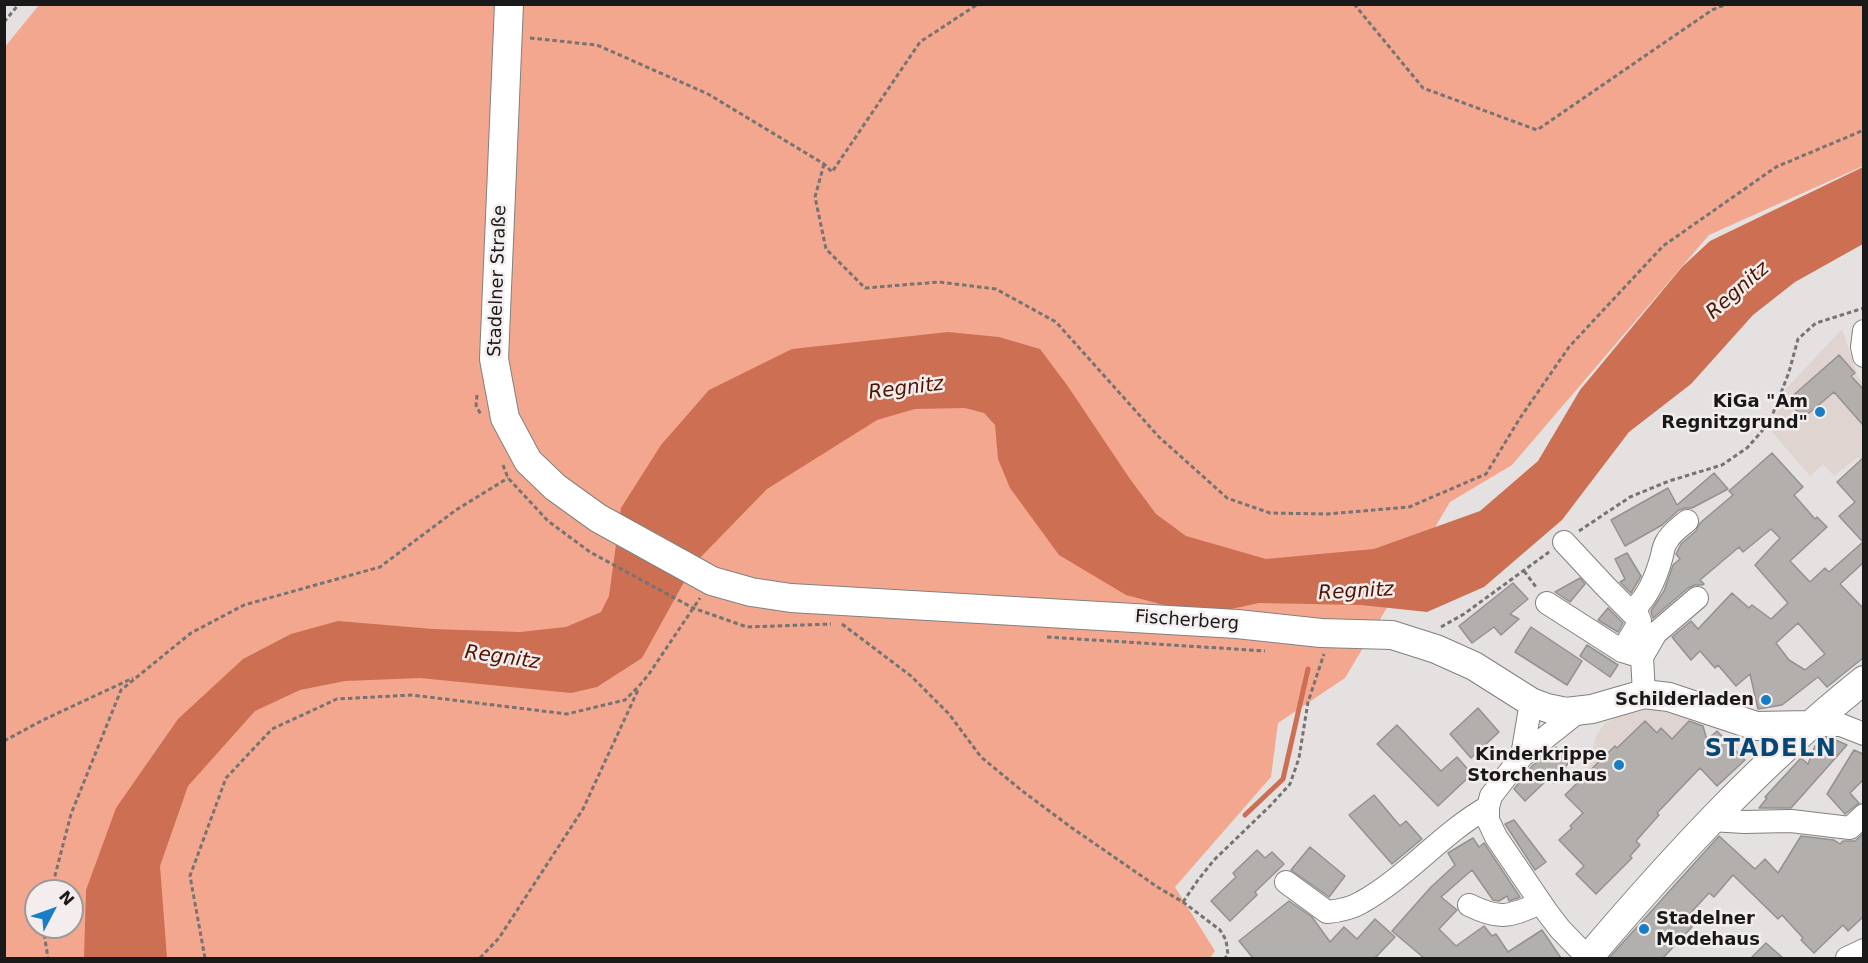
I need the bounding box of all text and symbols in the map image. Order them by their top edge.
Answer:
street label: Stadelner Straße [485,205,511,357]
water label: Regnitz [1702,257,1774,325]
water label: Regnitz [867,372,945,406]
place label: KiGa "Am Regnitzgrund" [1661,391,1808,434]
marker: KiGa "Am Regnitzgrund" [1813,405,1827,419]
water label: Regnitz [1318,578,1394,606]
street label: Fischerberg [1134,607,1240,635]
water label: Regnitz [463,641,541,675]
place label: Schilderladen [1615,689,1754,711]
marker: Schilderladen [1759,693,1773,707]
district label: STADELN [1705,736,1837,764]
place label: Kinderkrippe Storchenhaus [1467,744,1607,786]
marker: Kinderkrippe Storchenhaus [1612,758,1626,772]
north arrow [24,879,84,939]
text: N [55,887,78,909]
place label: Stadelner Modehaus [1656,908,1760,950]
marker: Stadelner Modehaus [1637,922,1651,936]

